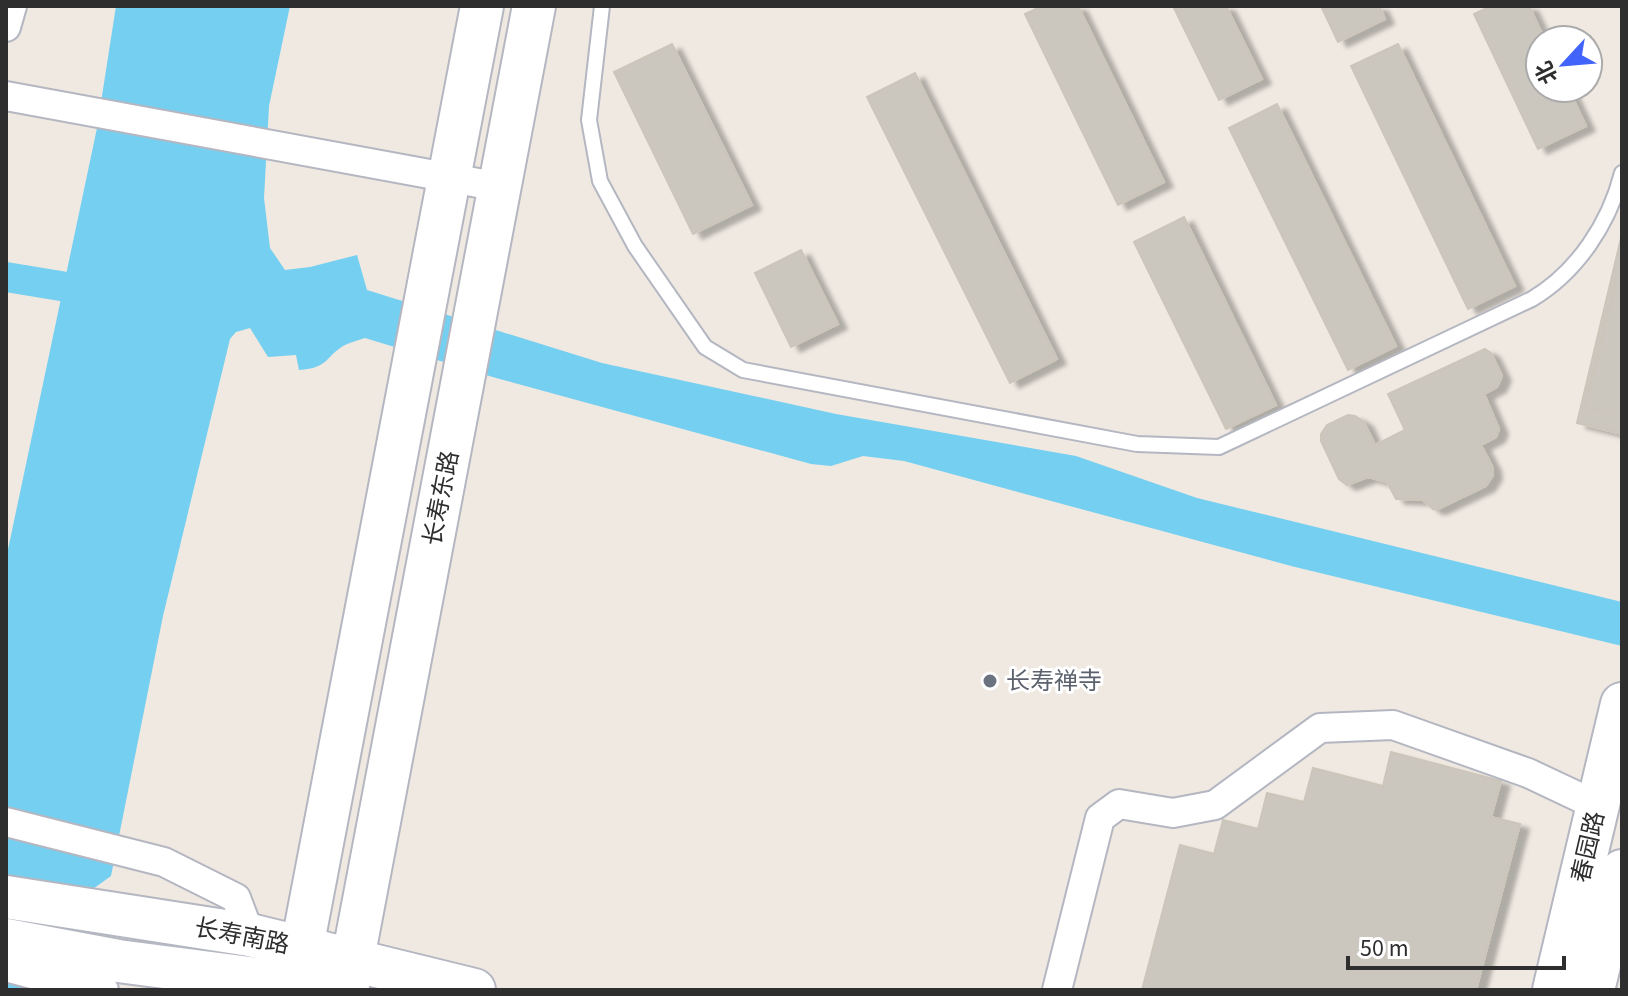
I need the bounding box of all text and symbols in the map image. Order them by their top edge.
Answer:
north arrow [1524,24,1604,104]
text: 北 [1528,55,1566,89]
street label: 长寿东路 [415,448,468,549]
place label: 长寿禅寺 [1006,664,1102,699]
marker: 长寿禅寺 [981,672,999,690]
street label: 春园路 [1563,808,1614,886]
street label: 长寿南路 [191,910,292,963]
scale bar [1348,920,1564,970]
text: 50 m [1360,931,1409,966]

